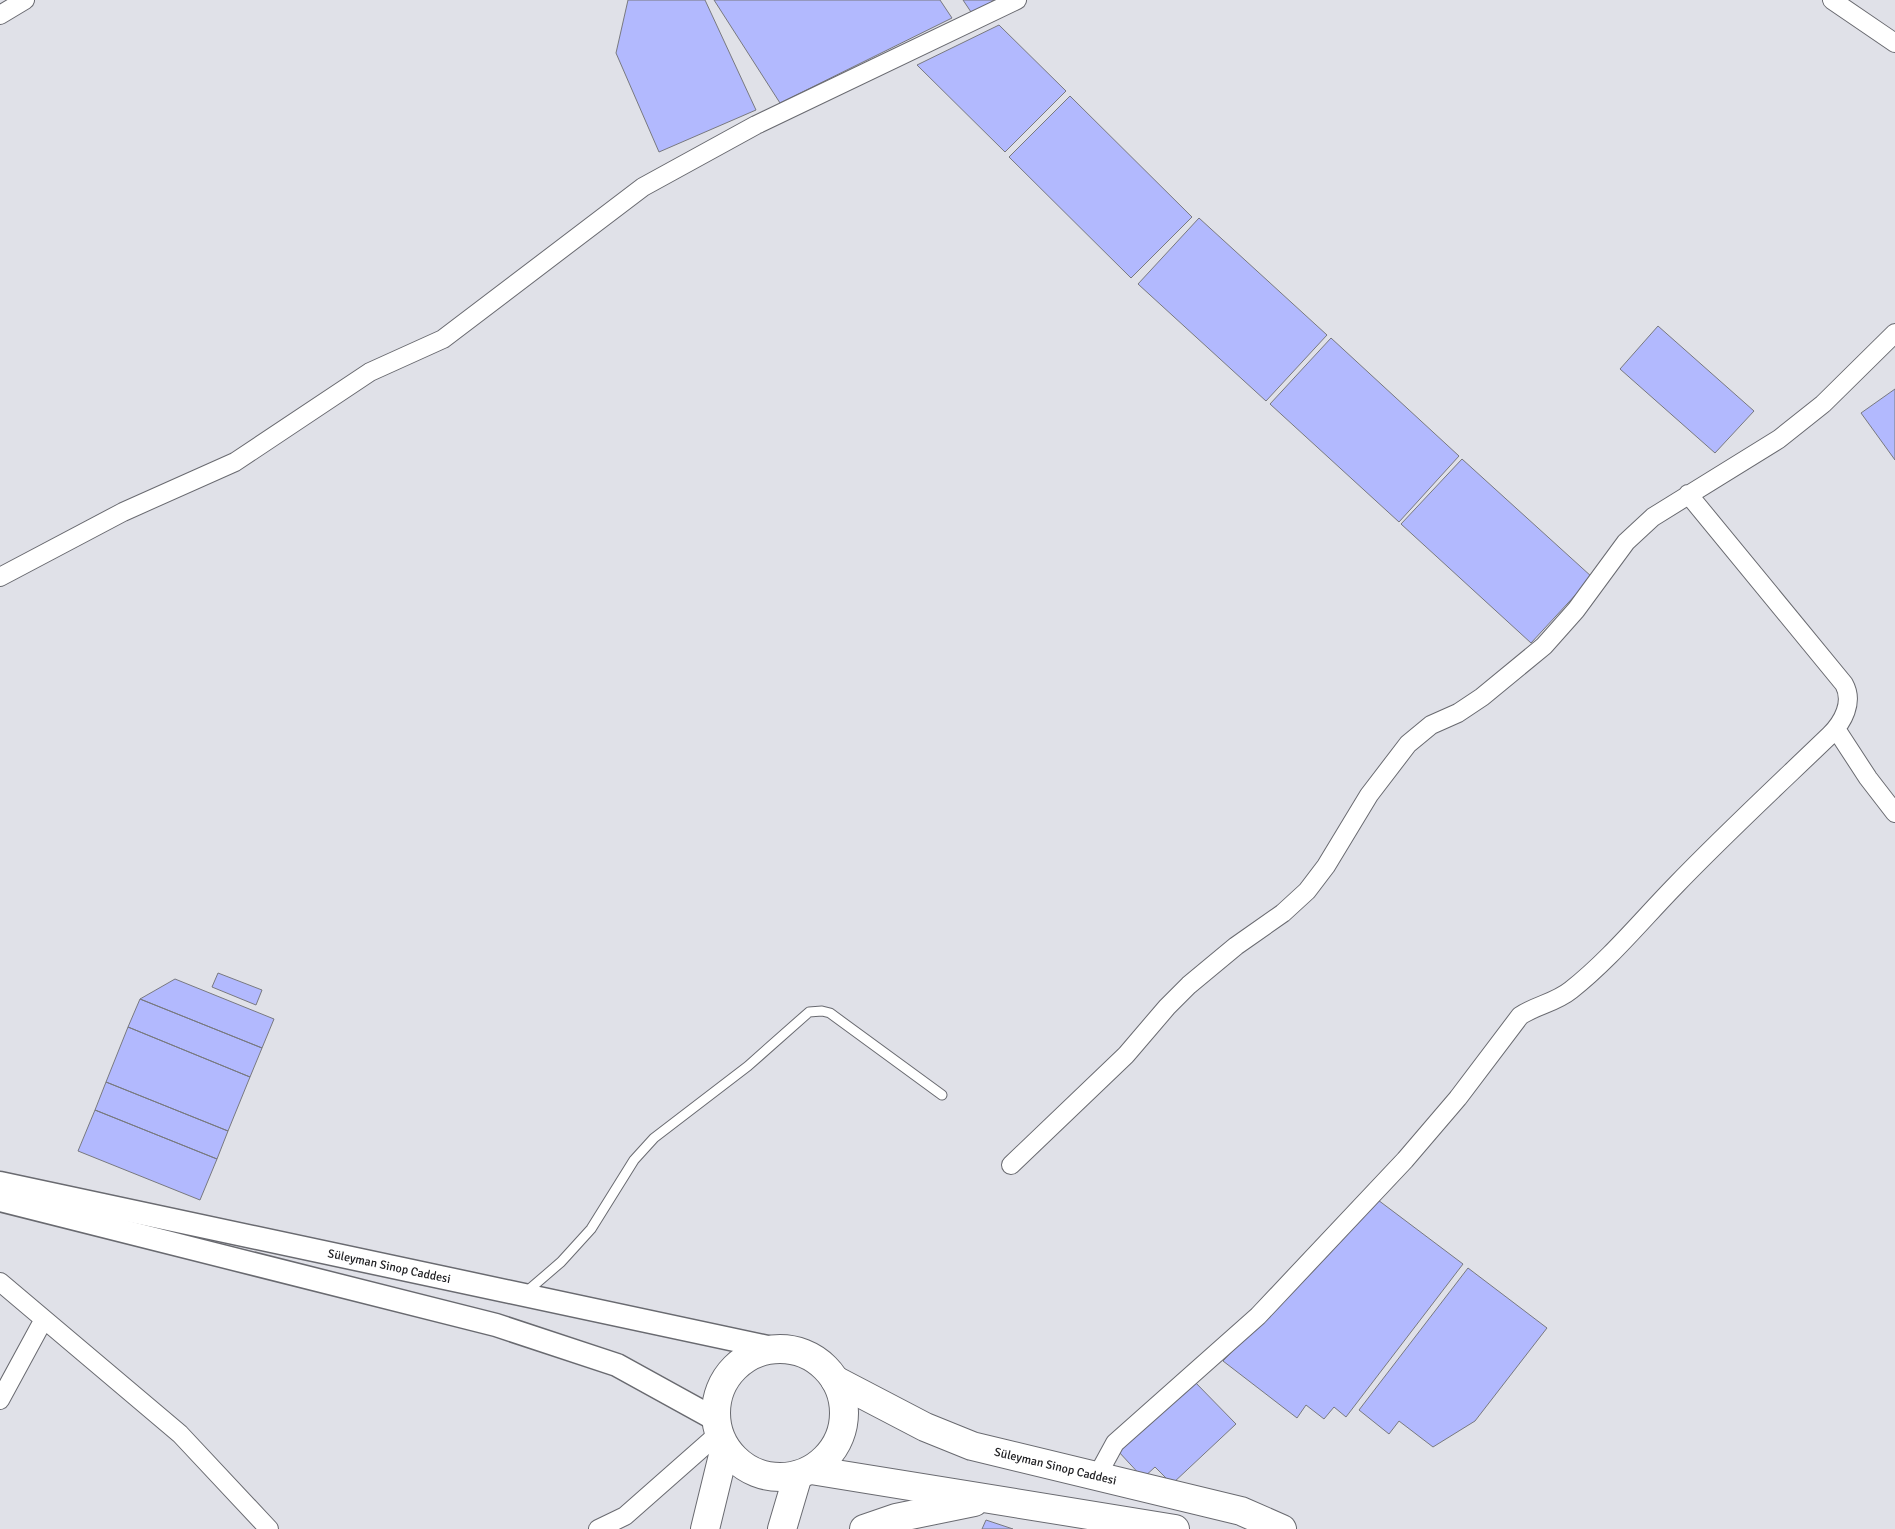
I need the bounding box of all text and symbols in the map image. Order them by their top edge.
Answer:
street label: Süleyman Sinop Caddesi [326,1246,452,1287]
street label: Süleyman Sinop Caddesi [993,1444,1118,1488]

